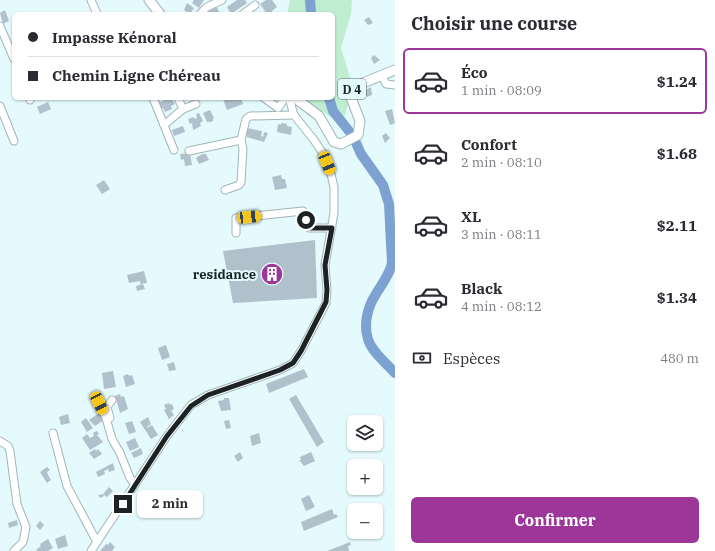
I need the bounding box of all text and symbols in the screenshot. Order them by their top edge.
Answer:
text: Choisir une course [411,12,577,35]
text: Impasse Kénoral [52,28,177,47]
icon: car [413,63,449,99]
text: Éco [461,63,487,82]
text: Chemin Ligne Chéreau [52,66,221,85]
text: $1.24 [657,72,697,91]
road number: D 4 [338,79,366,99]
text: 1 min · 08:09 [461,82,542,99]
icon: car [413,135,449,171]
text: Confort [461,135,517,154]
text: $1.68 [657,144,697,163]
car [317,150,337,176]
text: 2 min · 08:10 [461,154,542,171]
icon: car [413,207,449,243]
text: XL [461,207,481,226]
car [236,210,262,224]
route start [297,211,315,229]
text: $2.11 [657,216,697,235]
text: 3 min · 08:11 [461,226,542,243]
building icon: residance [259,261,285,287]
place label: residance [193,266,256,283]
icon: car [413,279,449,315]
text: Black [461,279,502,298]
text: $1.34 [657,288,697,307]
text: 4 min · 08:12 [461,298,542,315]
icon: cash [411,347,433,369]
text: Espèces [443,349,500,368]
text: 480 m [660,350,699,367]
car [88,390,110,416]
map controls [347,415,383,539]
button: layers [347,415,383,451]
button: + [347,459,383,495]
callout: 2 min [137,490,203,518]
route end [114,495,132,513]
text: 2 min [152,495,188,512]
button: Confirmer [411,497,699,543]
button: − [347,503,383,539]

